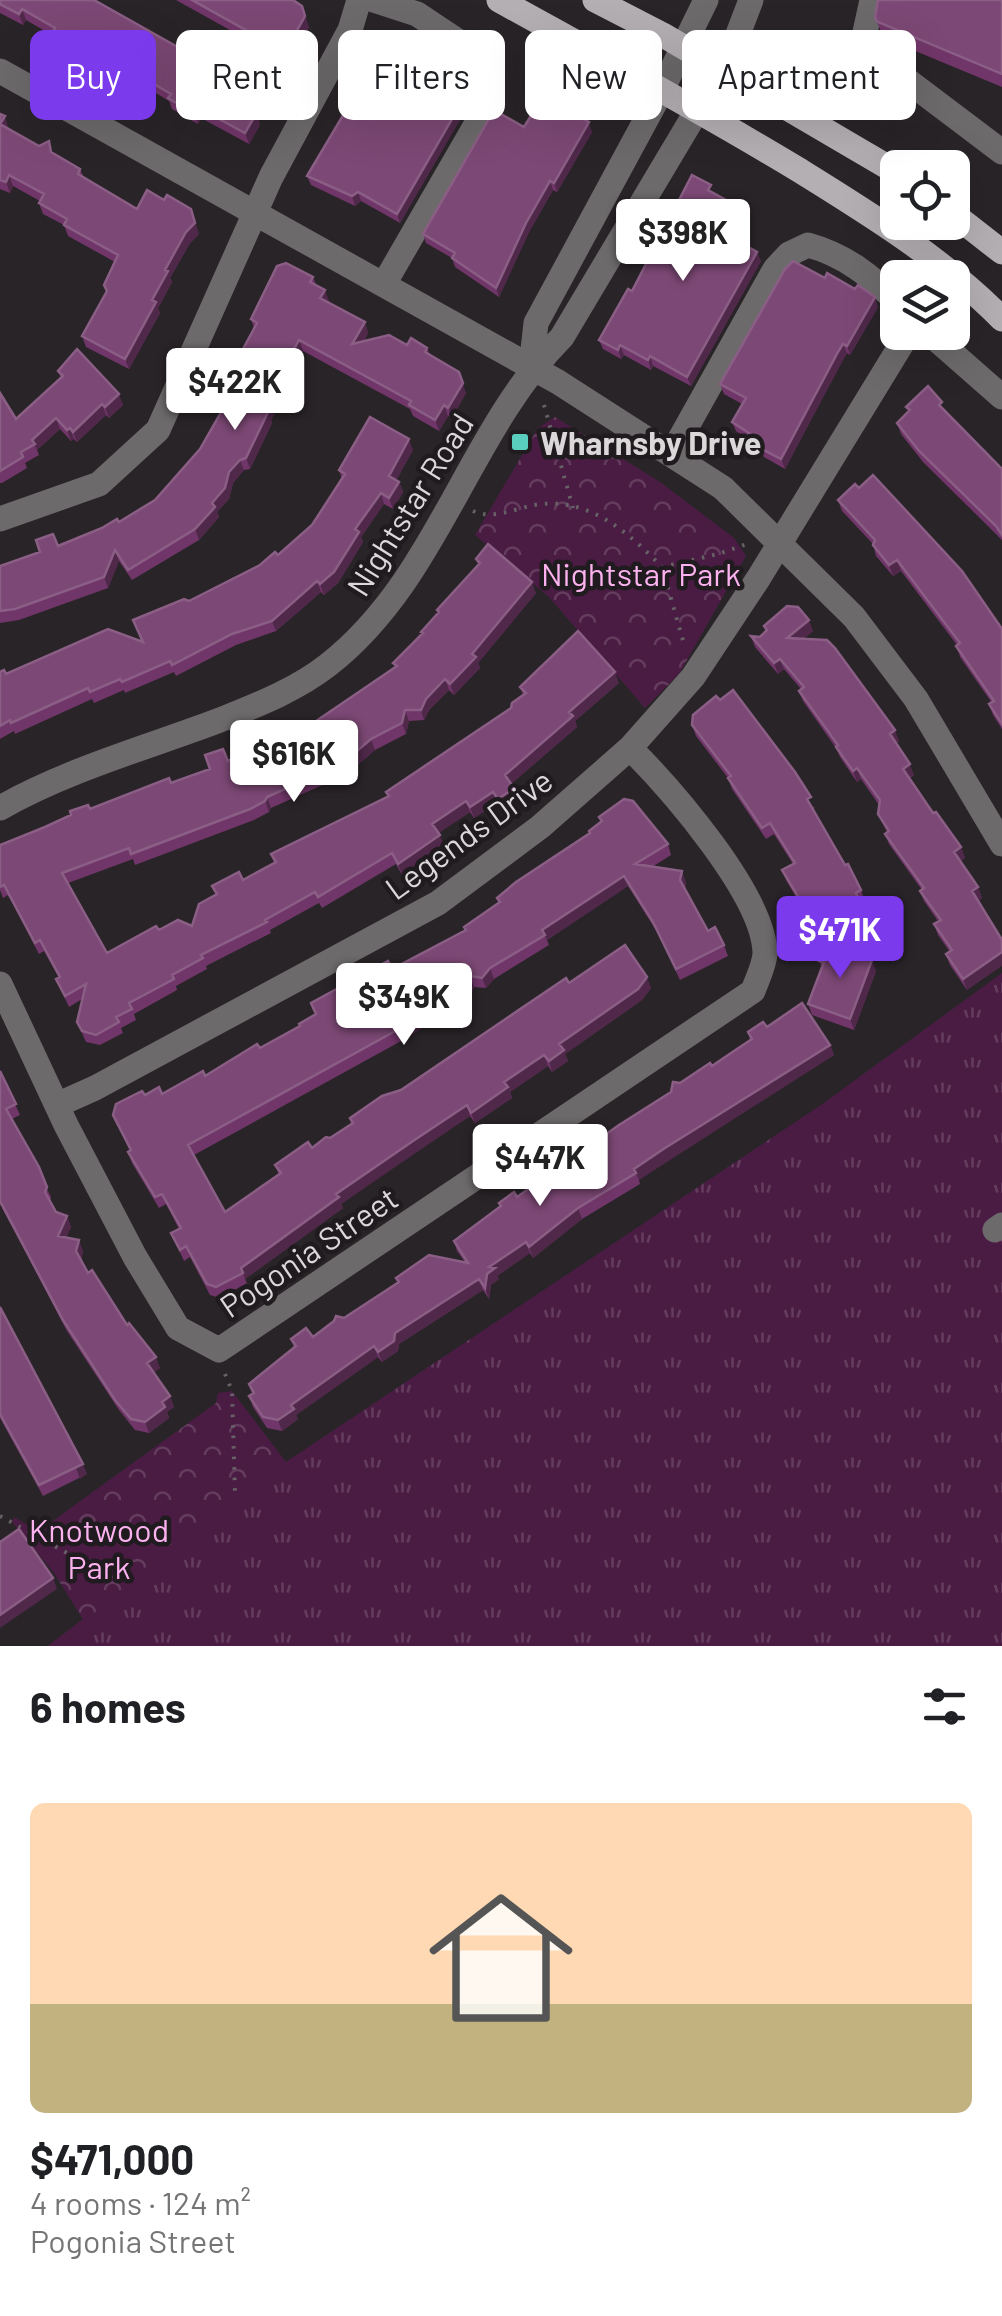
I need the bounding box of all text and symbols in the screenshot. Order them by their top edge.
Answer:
chip: Buy [30,30,156,120]
chip: Rent [176,30,318,120]
chip: Filters [338,30,505,120]
chip: New [525,30,662,120]
chip: Apartment [682,30,916,120]
map controls [880,150,970,350]
button: locate [880,150,970,240]
pin: $398K [613,199,753,284]
text: $398K [638,212,728,250]
button: layers [880,260,970,350]
pin: $422K [165,348,305,433]
text: $422K [188,361,282,399]
street label: Nightstar Road [338,406,480,602]
place label: Wharnsby Drive [540,423,761,461]
marker: Wharnsby Drive [509,431,531,453]
park label: Nightstar Park [541,554,741,592]
pin: $616K [224,720,364,805]
text: $616K [252,733,336,771]
street label: Legends Drive [377,760,559,906]
pin: $471K [770,896,910,981]
text: $471K [799,909,881,947]
pin: $349K [334,963,474,1048]
text: $349K [358,976,450,1014]
pin: $447K [470,1124,610,1209]
text: $447K [495,1137,585,1175]
street label: Pogonia Street [212,1178,404,1324]
park label: Knotwood Park [29,1510,169,1585]
icon: filters [917,1679,972,1734]
text: 6 homes [30,1681,186,1731]
icon: home [411,1868,591,2048]
text: $471,000 [30,2133,194,2183]
text: 4 rooms · 124 m² [30,2183,251,2221]
text: Pogonia Street [30,2221,236,2259]

